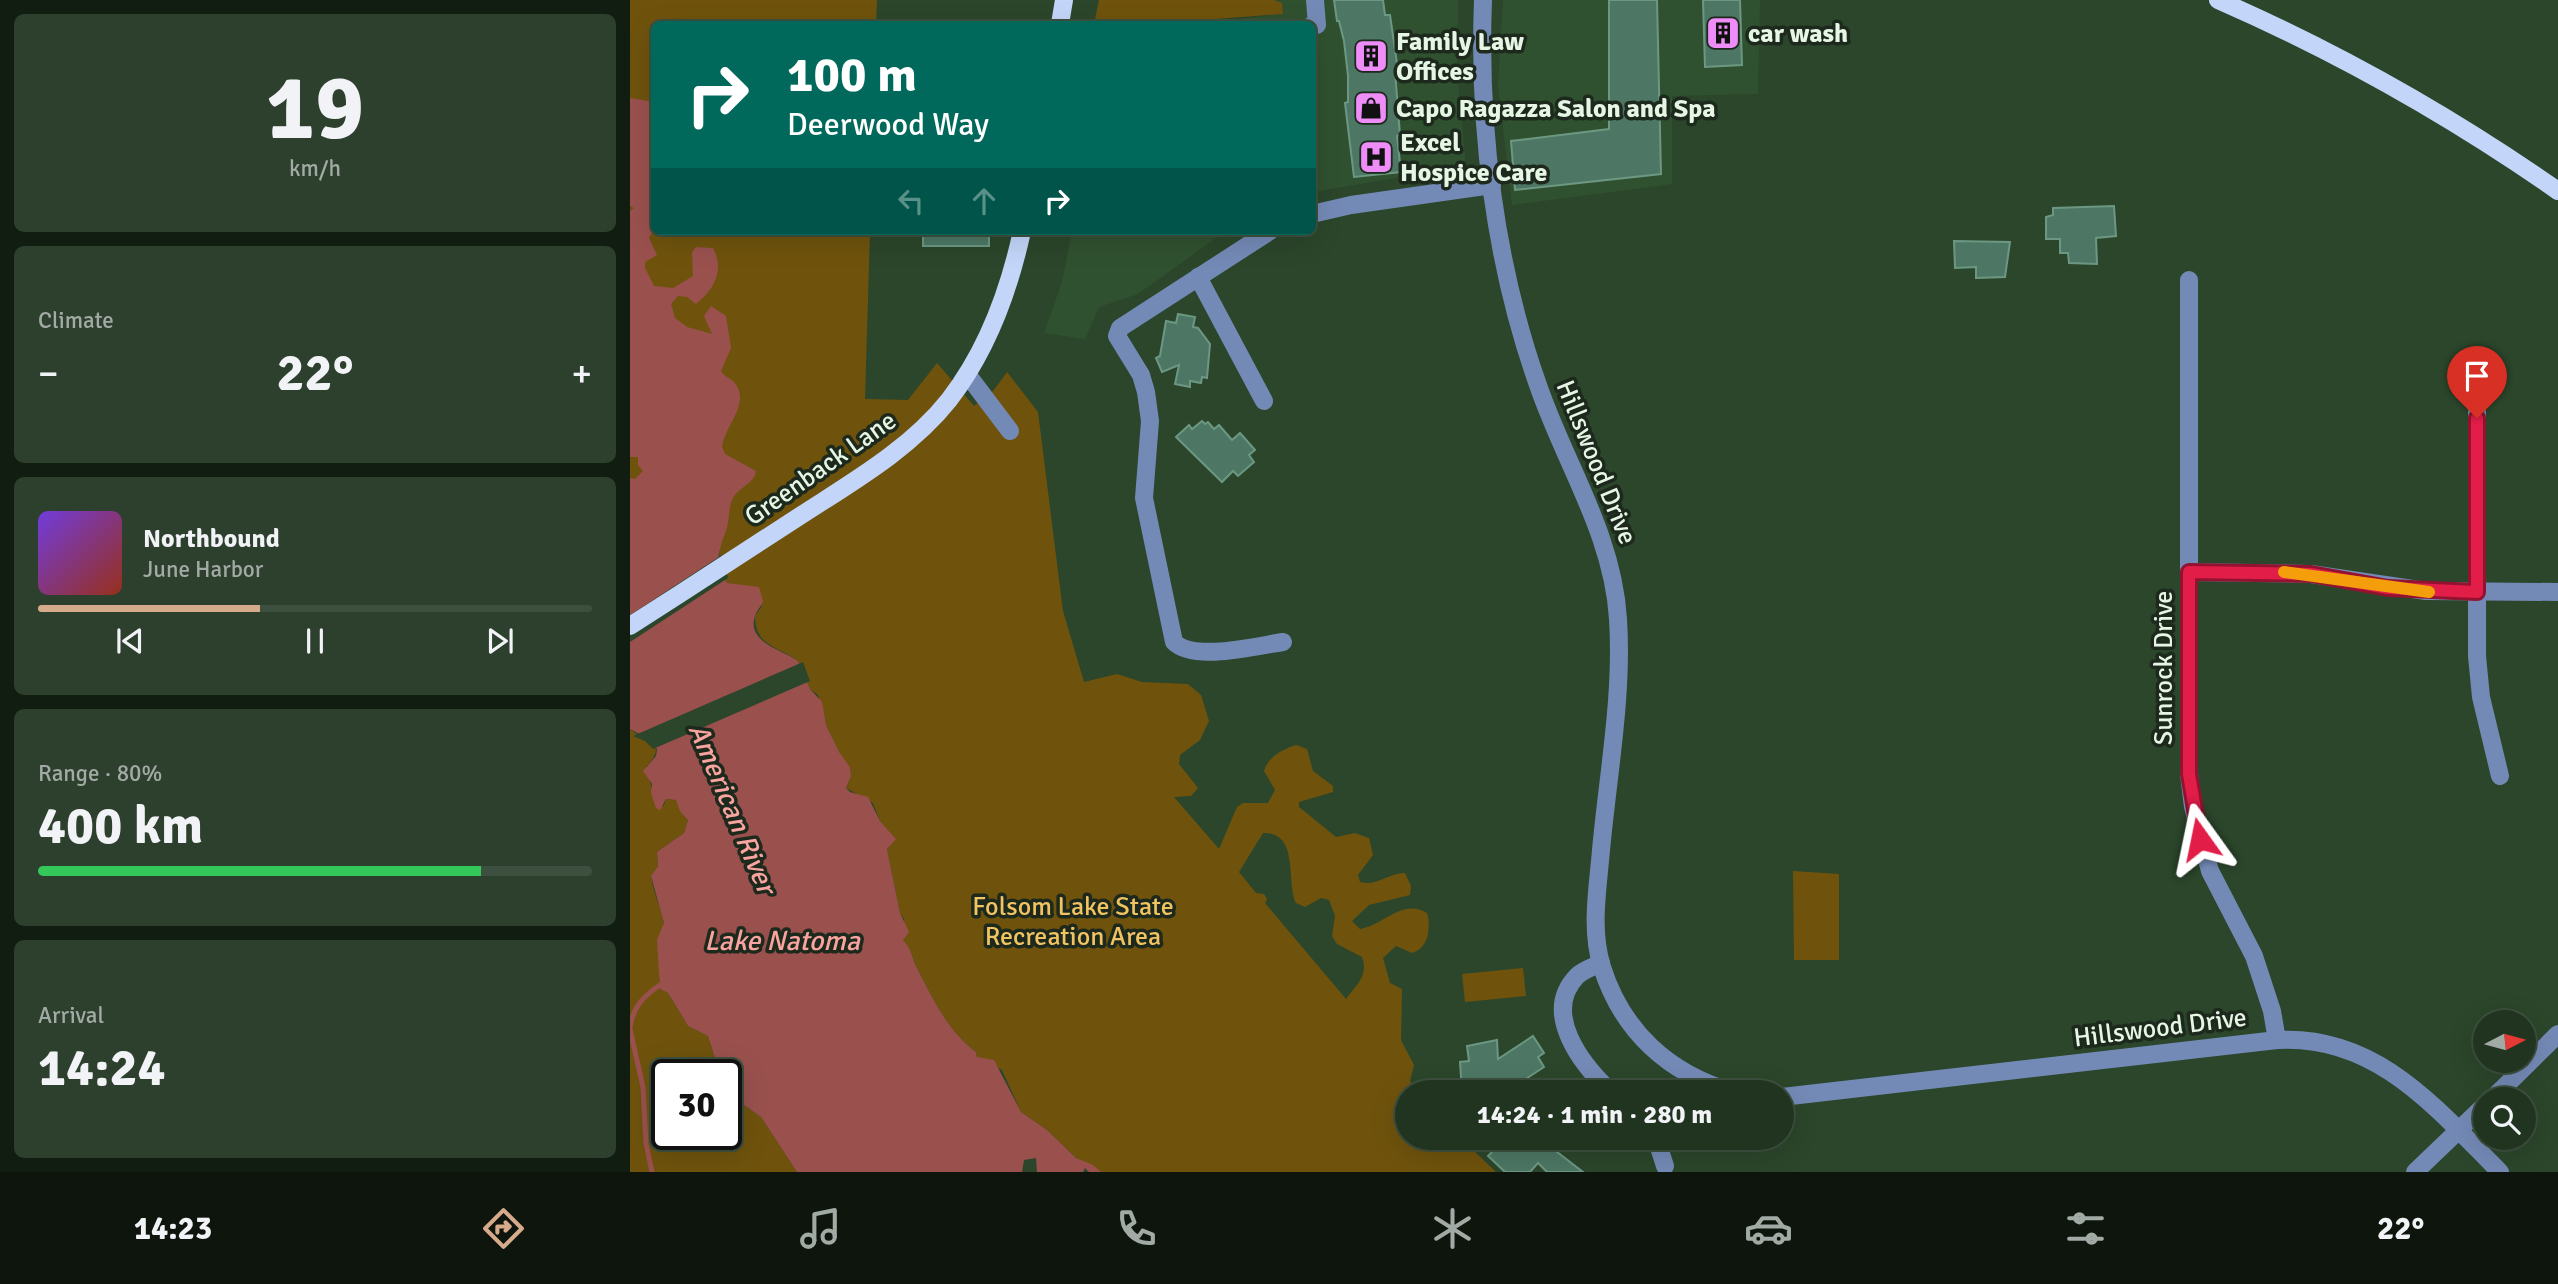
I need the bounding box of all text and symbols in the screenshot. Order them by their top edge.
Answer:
building icon: car wash [1704,14,1742,52]
place label: car wash [1748,18,1848,50]
place label: Family Law Offices [1396,26,1524,88]
building icon: Family Law Offices [1352,37,1390,75]
text: 100 m [787,45,917,105]
icon: right [672,49,763,140]
text: 19 [266,52,364,165]
shop icon: Capo Ragazza Salon and Spa [1352,89,1390,127]
place label: Capo Ragazza Salon and Spa [1396,93,1716,125]
text: Deerwood Way [787,105,989,144]
place label: Excel Hospice Care [1400,127,1548,189]
hospital icon: Excel Hospice Care [1357,138,1395,176]
text: km/h [289,154,341,183]
icon: left [892,182,930,220]
icon: ahead [965,182,1003,220]
icon: right [1038,182,1076,220]
text: Climate [38,306,114,335]
text: 22° [277,341,353,405]
pin [2447,346,2507,418]
text: − [38,350,59,397]
text: + [571,350,592,397]
icon: arrive [2458,357,2496,395]
street label: Hillswood Drive [1549,376,1644,549]
street label: Greenback Lane [739,405,902,533]
text: Northbound [143,523,280,555]
text: June Harbor [143,555,263,584]
street label: Sunrock Drive [2148,591,2180,745]
icon: previous [111,622,149,660]
icon: pause [296,622,334,660]
icon: next [481,622,519,660]
water label: American River [681,718,785,902]
text: Range · 80% [38,759,162,788]
text: 400 km [38,794,203,858]
position arrow [2163,802,2237,876]
park label: Folsom Lake State Recreation Area [972,891,1174,953]
water label: Lake Natoma [704,924,861,958]
text: Arrival [38,1001,104,1030]
street label: Hillswood Drive [2072,1002,2248,1054]
north arrow [2473,1010,2536,1073]
map controls [2473,1010,2536,1150]
text: 14:24 [38,1036,166,1100]
speed limit sign: 30 [651,1059,742,1150]
button: search [2473,1087,2536,1150]
text: 14:24 · 1 min · 280 m [1477,1099,1712,1131]
icon: directions [479,1204,528,1253]
icon: music [796,1204,845,1253]
icon: phone [1112,1204,1161,1253]
icon: climate [1428,1204,1477,1253]
icon: car [1744,1204,1793,1253]
icon: filters [2061,1204,2110,1253]
text: 14:23 [134,1209,212,1248]
text: 22° [2377,1209,2424,1248]

